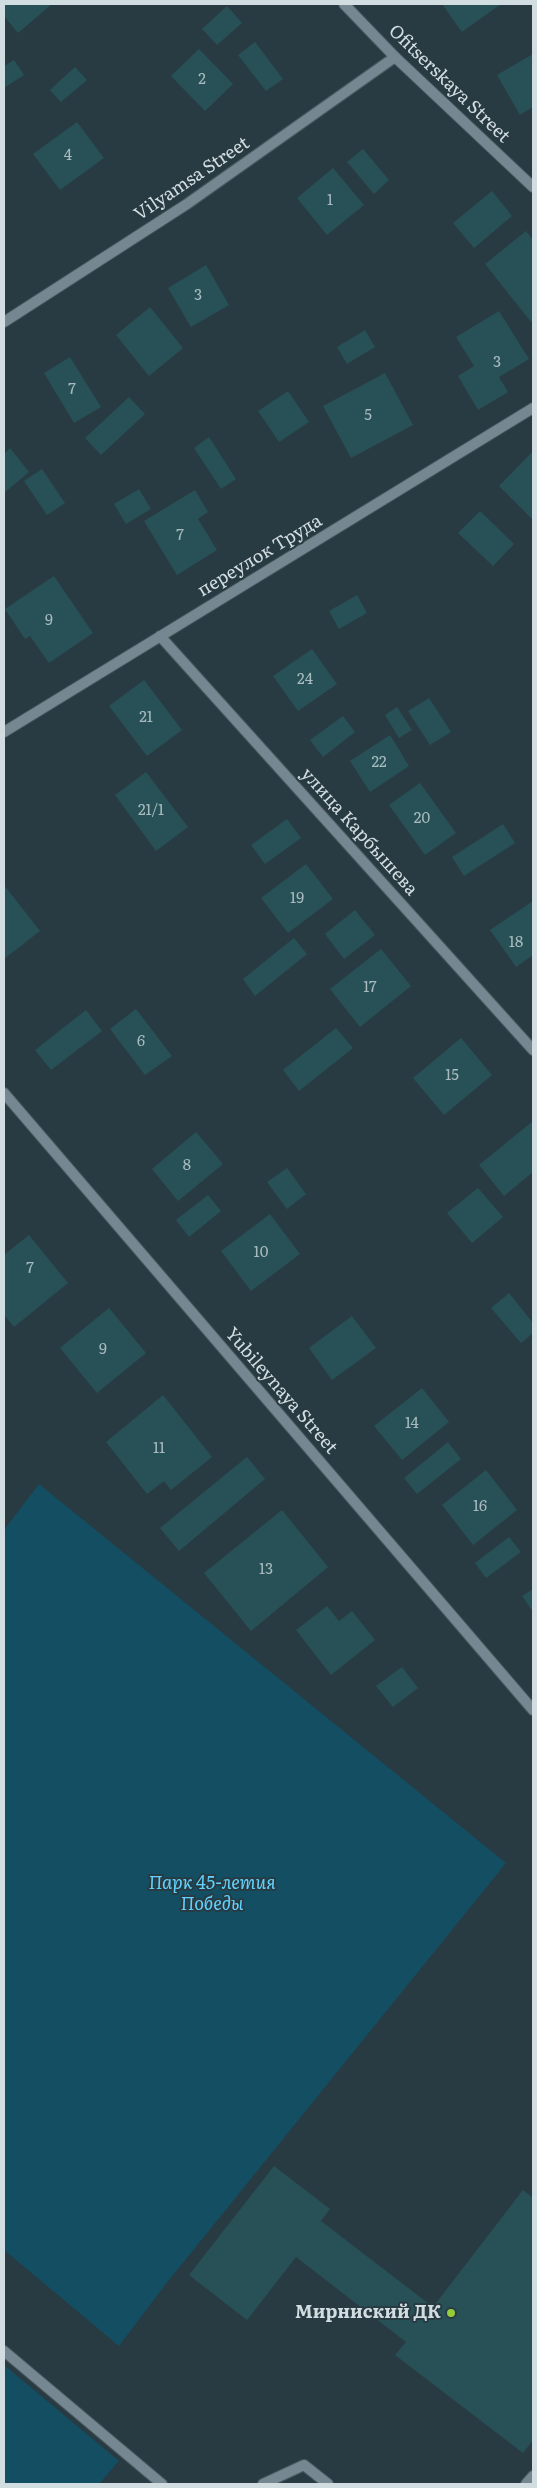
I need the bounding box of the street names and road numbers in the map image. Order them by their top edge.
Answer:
street label: Ofitserskaya Street [384,20,514,148]
street label: Vilyamsa Street [130,132,254,226]
street label: переулок Труда [194,510,326,602]
street label: улица Карбышева [296,764,422,900]
street label: Yubileynaya Street [220,1323,342,1459]

